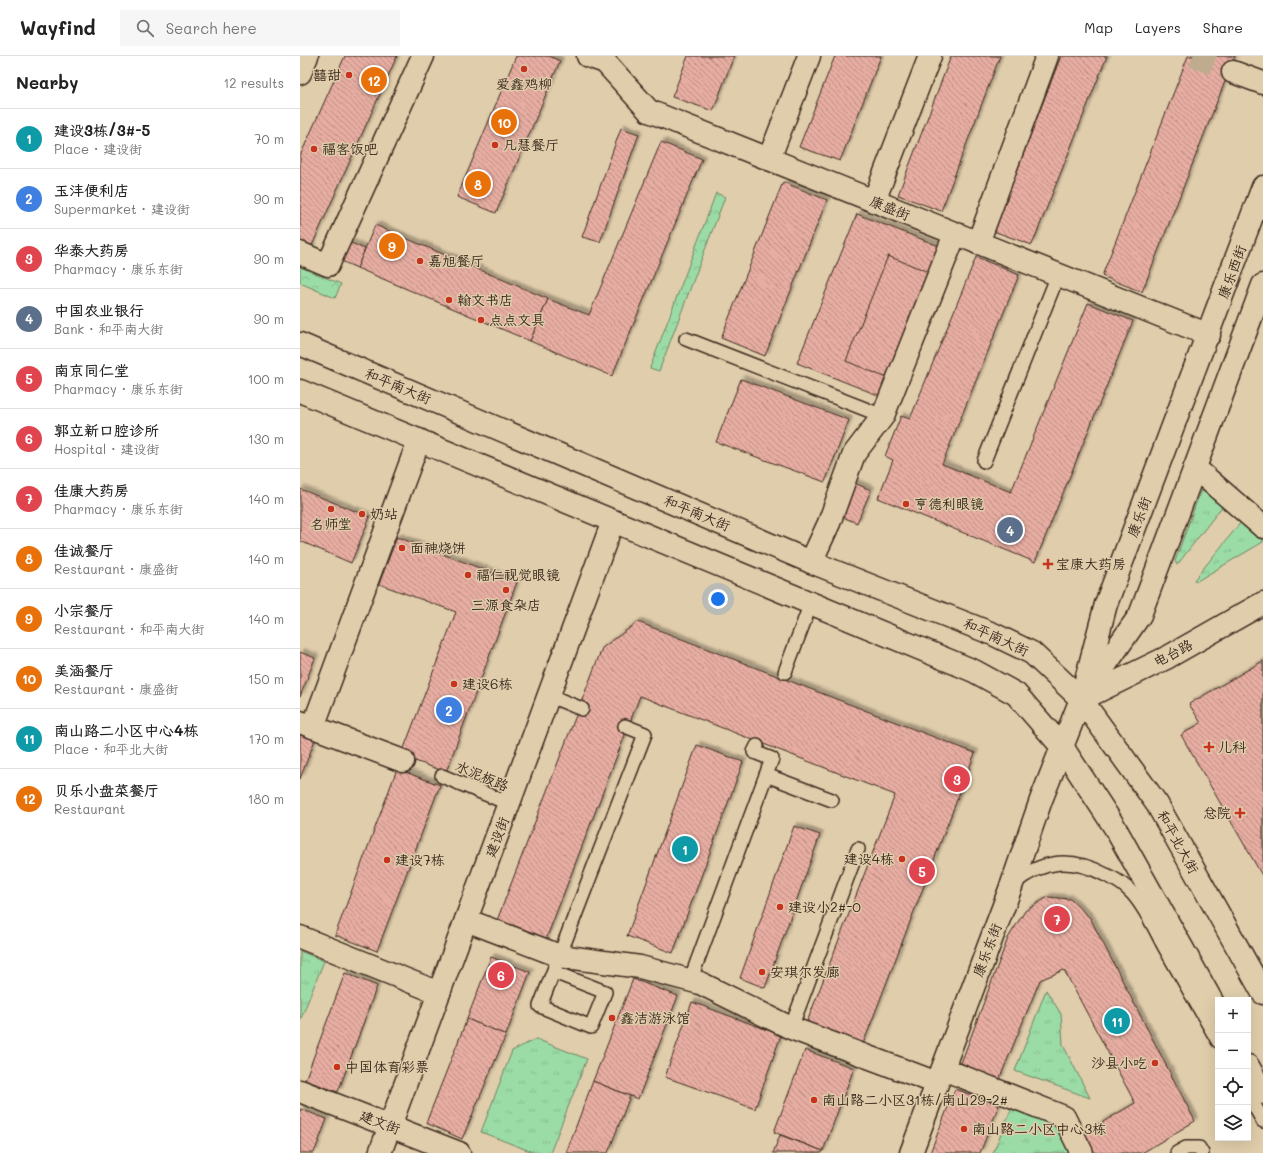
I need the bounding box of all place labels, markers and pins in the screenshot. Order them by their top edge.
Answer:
marker: 爱鑫鸡柳 [519,64,529,74]
place label: 囍甜 [313,65,341,84]
pin: 12 [361,65,387,95]
marker: 囍甜 [344,70,354,80]
place label: 爱鑫鸡柳 [496,74,552,93]
pin: 10 [491,107,517,137]
place label: 凡慧餐厅 [503,135,559,154]
place label: 福客饭吧 [322,139,378,158]
marker: 凡慧餐厅 [490,140,500,150]
marker: 福客饭吧 [309,144,319,154]
pin: 8 [465,169,491,199]
pin: 9 [379,231,405,261]
place label: 嘉旭餐厅 [428,251,484,270]
marker: 嘉旭餐厅 [415,256,425,266]
place label: 翰文书店 [457,290,513,309]
marker: 翰文书店 [444,295,454,305]
place label: 点点文具 [489,310,545,329]
marker: 点点文具 [476,315,486,325]
place label: 亨德利眼镜 [914,494,984,513]
marker: 亨德利眼镜 [901,499,911,509]
marker: 名师堂 [326,504,336,514]
place label: 奶站 [370,504,398,523]
marker: 奶站 [357,509,367,519]
place label: 名师堂 [310,514,352,533]
pin: 4 [997,515,1023,545]
place label: 面神烧饼 [410,538,466,557]
marker: 面神烧饼 [397,543,407,553]
place label: 宝康大药房 [1056,554,1126,573]
marker: 宝康大药房 [1043,559,1053,569]
place label: 福仁视觉眼镜 [476,565,560,584]
marker: 福仁视觉眼镜 [463,570,473,580]
marker: 三源食杂店 [501,585,511,595]
place label: 三源食杂店 [471,595,541,614]
place label: 建设6栋 [462,674,512,693]
marker: 建设6栋 [449,679,459,689]
pin: 2 [436,695,462,725]
place label: 儿科 [1218,737,1247,756]
marker: 儿科 [1203,741,1215,753]
pin: 3 [944,764,970,794]
place label: 总院 [1203,803,1231,822]
marker: 总院 [1234,807,1246,819]
pin: 1 [672,834,698,864]
place label: 建设4栋 [844,849,894,868]
place label: 建设7栋 [395,850,445,869]
marker: 建设4栋 [897,854,907,864]
marker: 建设7栋 [382,855,392,865]
pin: 5 [909,856,935,886]
place label: 建设小2#-0 [788,897,861,916]
marker: 建设小2#-0 [775,902,785,912]
pin: 7 [1044,904,1070,934]
pin: 6 [488,960,514,990]
place label: 安琪尔发廊 [770,962,840,981]
marker: 安琪尔发廊 [757,967,767,977]
pin: 11 [1104,1006,1130,1036]
place label: 鑫洁游泳馆 [620,1008,690,1027]
marker: 鑫洁游泳馆 [607,1013,617,1023]
place label: 沙县小吃 [1091,1053,1147,1072]
place label: 中国体育彩票 [345,1057,429,1076]
marker: 沙县小吃 [1150,1058,1160,1068]
marker: 中国体育彩票 [332,1062,342,1072]
place label: 南山路二小区31栋/南山29-2# [822,1090,1008,1109]
marker: 南山路二小区31栋/南山29-2# [809,1095,819,1105]
place label: 南山路二小区中心3栋 [972,1119,1106,1138]
marker: 南山路二小区中心3栋 [959,1124,969,1134]

